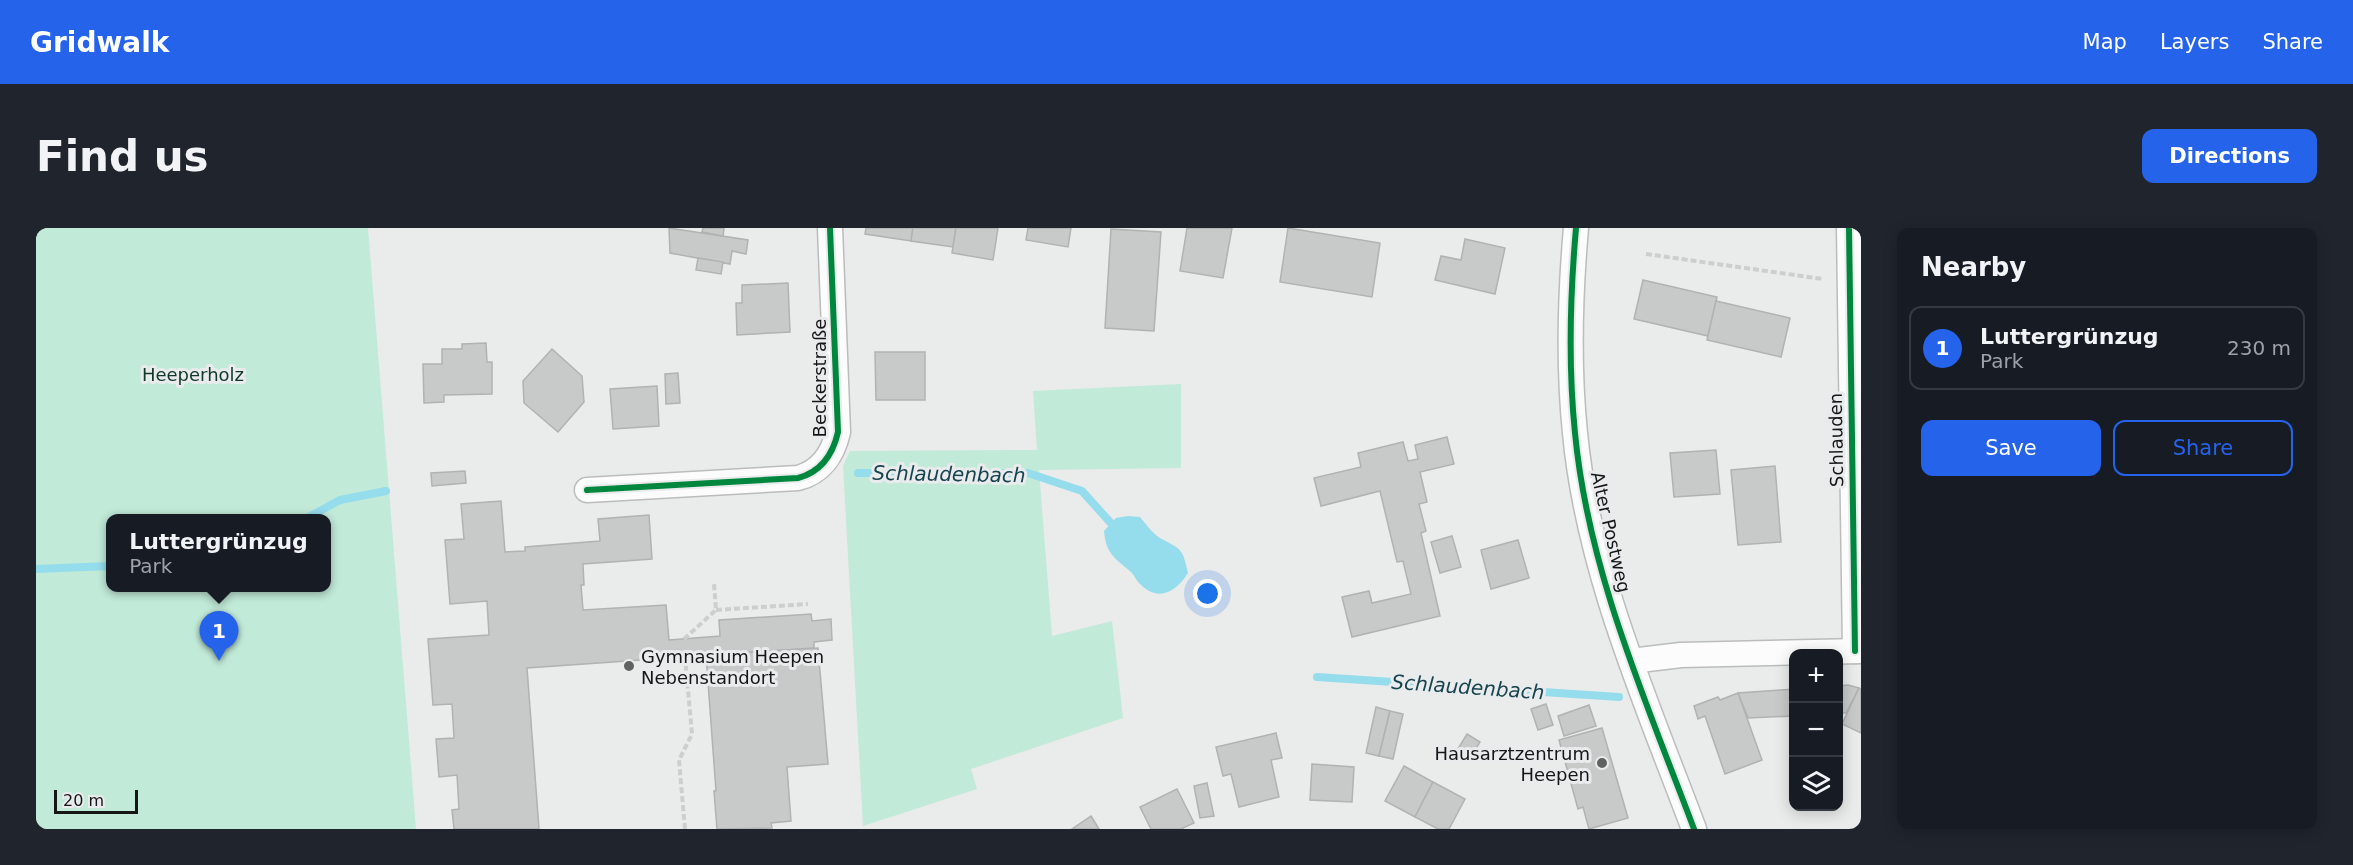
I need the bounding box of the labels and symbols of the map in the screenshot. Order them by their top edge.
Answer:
street label: Beckerstraße [809,319,830,437]
park label: Heeperholz [142,364,244,385]
street label: Schlauden [1825,393,1847,487]
water label: Schlaudenbach [872,461,1026,487]
street label: Alter Postweg [1587,469,1635,595]
your location [1193,579,1222,608]
pin: 1 [200,612,238,661]
place label: Gymnasium Heepen Nebenstandort [641,646,824,688]
marker: Gymnasium Heepen Nebenstandort [622,659,636,673]
water label: Schlaudenbach [1391,670,1545,704]
place label: Hausarztzentrum Heepen [1434,743,1590,785]
marker: Hausarztzentrum Heepen [1595,756,1609,770]
scale bar [54,787,138,814]

